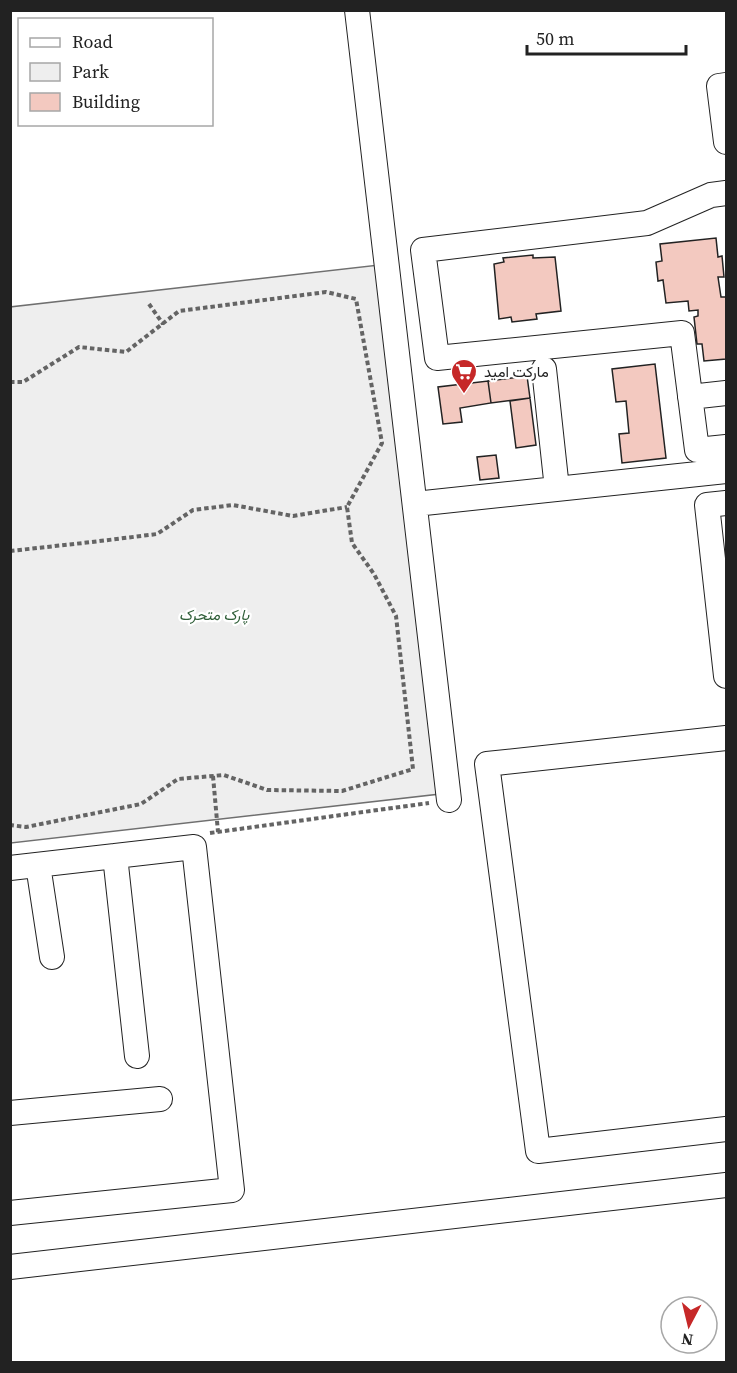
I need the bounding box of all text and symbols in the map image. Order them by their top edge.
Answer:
legend [18,18,213,126]
scale bar [527,18,686,56]
text: 50 m [536,26,574,51]
text: Road [72,29,113,54]
text: Park [72,59,109,84]
text: Building [72,89,140,114]
supermarket icon: مارکت امید [449,357,479,395]
place label: مارکت امید [484,361,549,382]
park label: پارک متحرک [179,604,249,625]
north arrow [659,1295,719,1355]
text: N [680,1328,694,1352]

